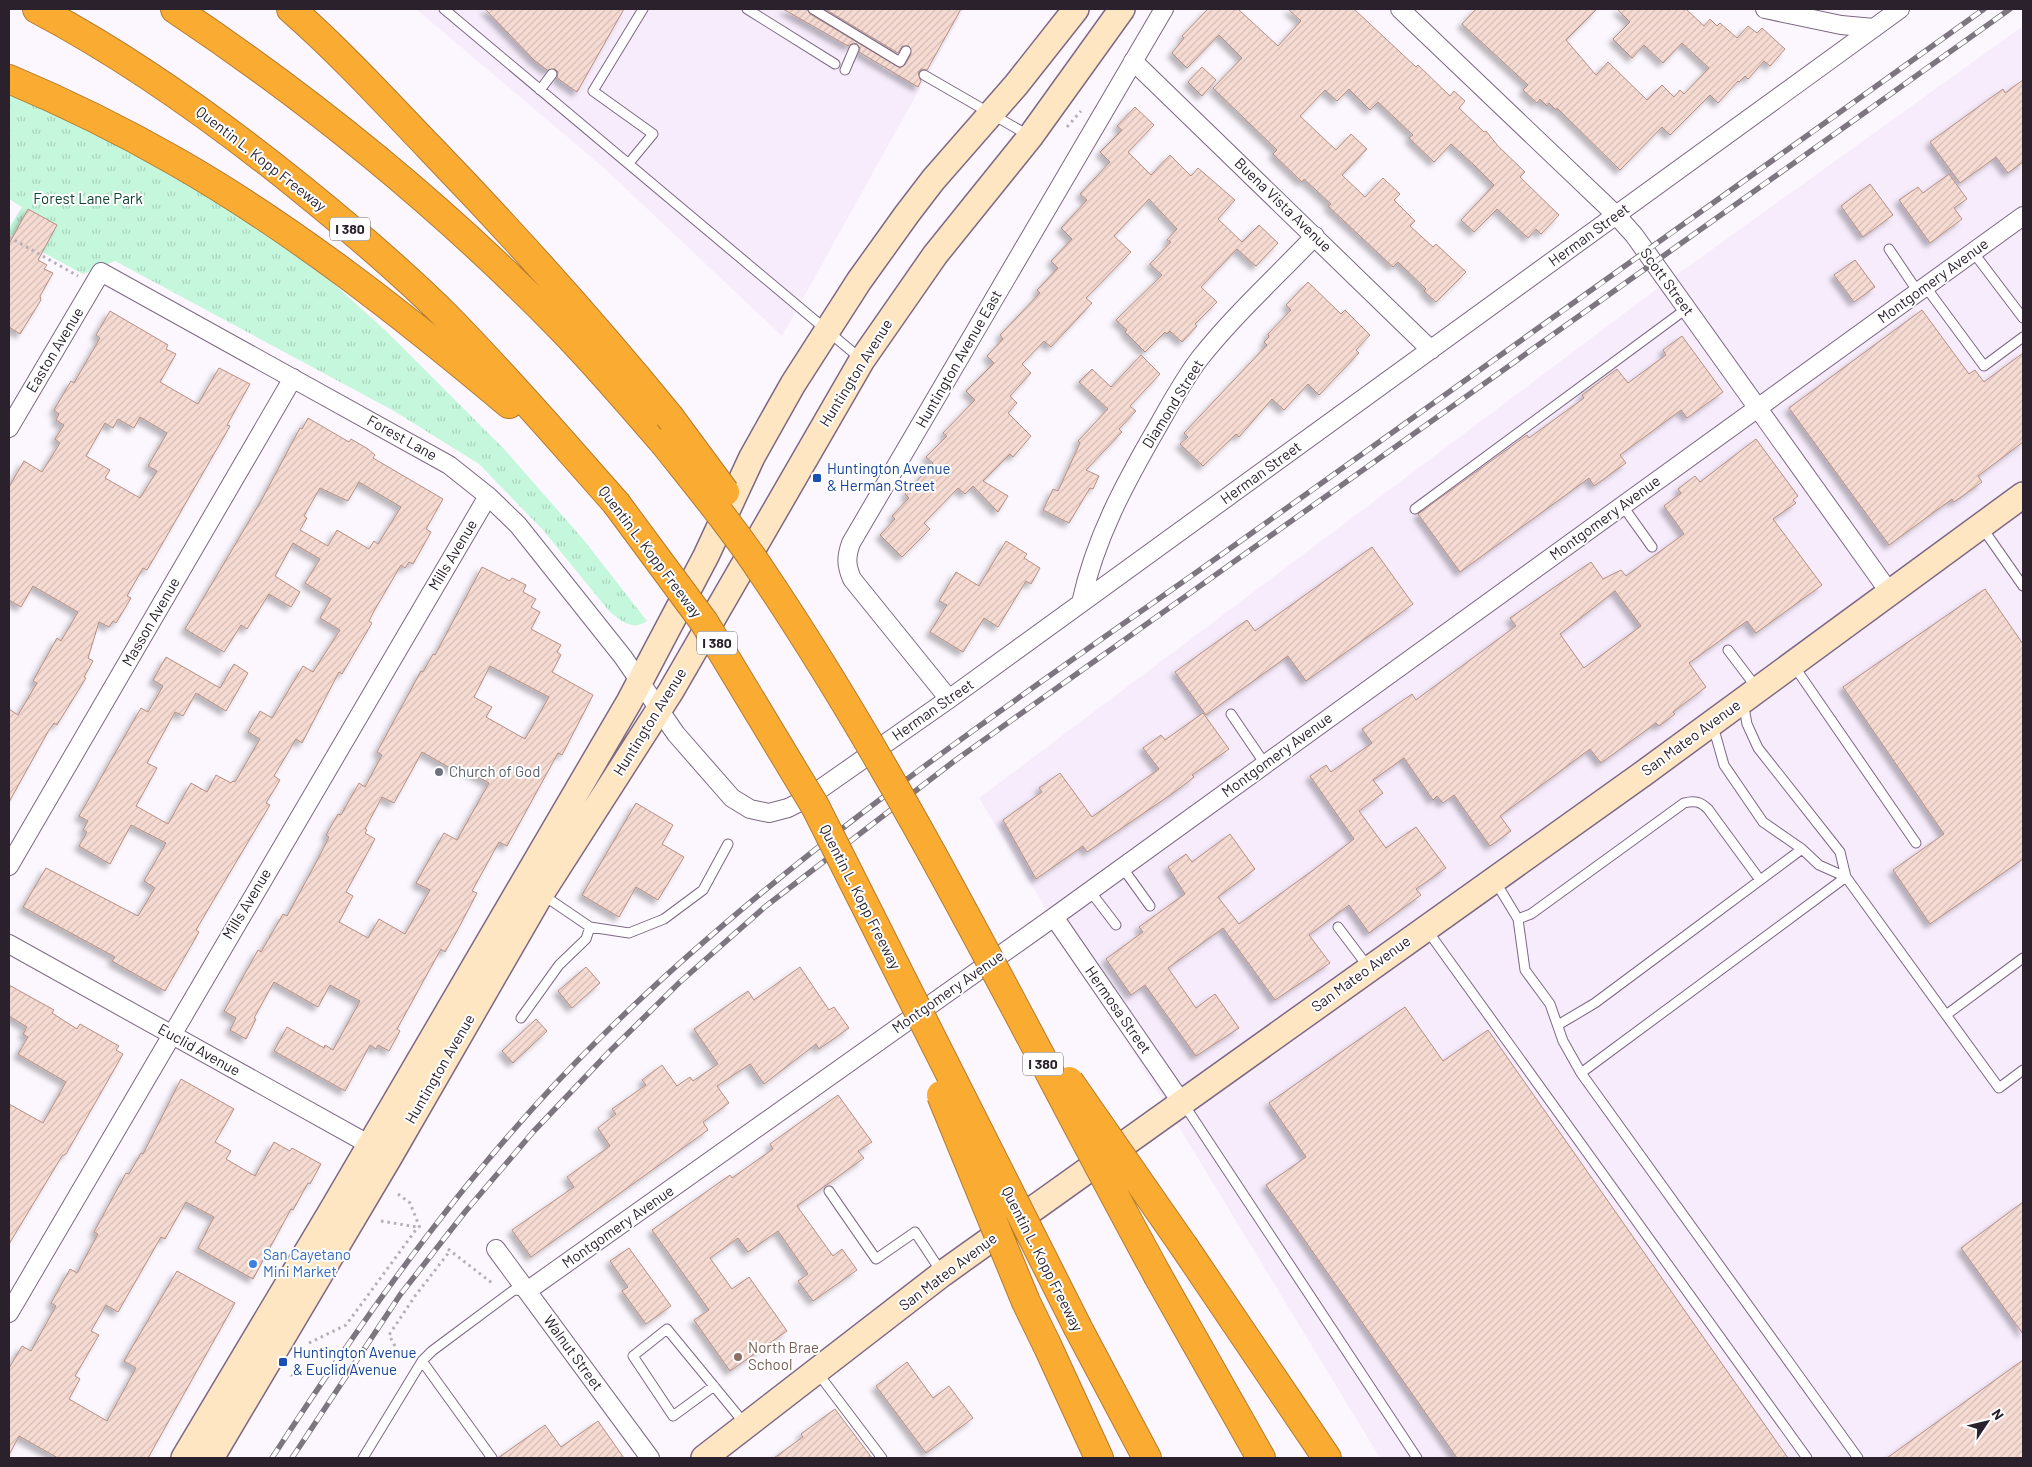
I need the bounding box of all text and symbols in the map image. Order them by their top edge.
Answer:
street label: Quentin L. Kopp Freeway [193,102,330,215]
street label: Buena Vista Avenue [1232,153,1336,255]
park label: Forest Lane Park [33,189,143,207]
street label: Herman Street [1545,199,1632,270]
road number: I 380 [330,218,370,240]
street label: Montgomery Avenue [1874,234,1991,326]
street label: Scott Street [1637,244,1698,319]
street label: Huntington Avenue East [911,286,1005,431]
street label: Easton Avenue [22,304,87,395]
street label: Huntington Avenue [815,315,896,430]
street label: Diamond Street [1138,356,1207,451]
street label: Forest Lane [364,411,441,464]
street label: Herman Street [1217,437,1304,508]
place label: Huntington Avenue & Herman Street [827,459,951,494]
street label: Montgomery Avenue [1546,471,1663,563]
marker: Huntington Avenue & Herman Street [811,472,823,484]
street label: Quentin L. Kopp Freeway [595,482,706,621]
street label: Mills Avenue [424,516,480,593]
street label: Masson Avenue [117,574,183,669]
road number: I 380 [697,632,737,654]
street label: Huntington Avenue [609,664,690,779]
street label: Herman Street [888,674,977,744]
street label: San Mateo Avenue [1637,695,1743,779]
street label: Montgomery Avenue [1218,708,1335,800]
place label: Church of God [449,762,540,780]
marker: Church of God [433,766,445,778]
street label: Quentin L. Kopp Freeway [817,821,905,972]
street label: Mills Avenue [218,865,274,942]
street label: San Mateo Avenue [1307,931,1413,1015]
street label: Montgomery Avenue [888,946,1007,1037]
street label: Hermosa Street [1082,962,1156,1057]
street label: Huntington Avenue [400,1011,478,1126]
street label: Euclid Avenue [155,1019,244,1079]
road number: I 380 [1023,1052,1063,1076]
street label: Montgomery Avenue [558,1181,677,1272]
street label: Quentin L. Kopp Freeway [999,1183,1087,1334]
street label: San Mateo Avenue [895,1229,1000,1314]
place label: San Cayetano Mini Market [263,1245,351,1280]
marker: San Cayetano Mini Market [247,1258,259,1270]
street label: Walnut Street [540,1311,607,1394]
place label: North Brae School [748,1338,819,1373]
place label: Huntington Avenue & Euclid Avenue [293,1343,417,1378]
marker: North Brae School [732,1351,744,1363]
marker: Huntington Avenue & Euclid Avenue [277,1356,289,1368]
north arrow [1962,1397,2012,1447]
text: N [1988,1406,2008,1423]

